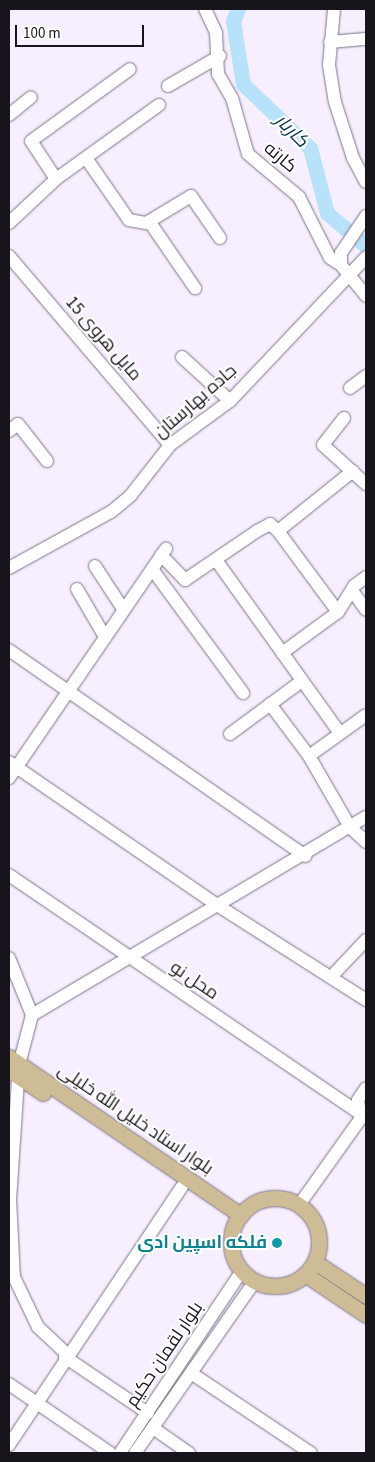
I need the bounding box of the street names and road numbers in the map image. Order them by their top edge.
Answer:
street label: کارته [259,138,301,178]
street label: مایل هروی 15 [60,292,146,386]
street label: جاده بهارستان [150,360,242,444]
street label: محل نو [166,957,222,1005]
street label: بلوار استاد خلیل الله خلیلی [53,1060,217,1180]
street label: بلوار لقمان حکیم [122,1298,208,1412]

